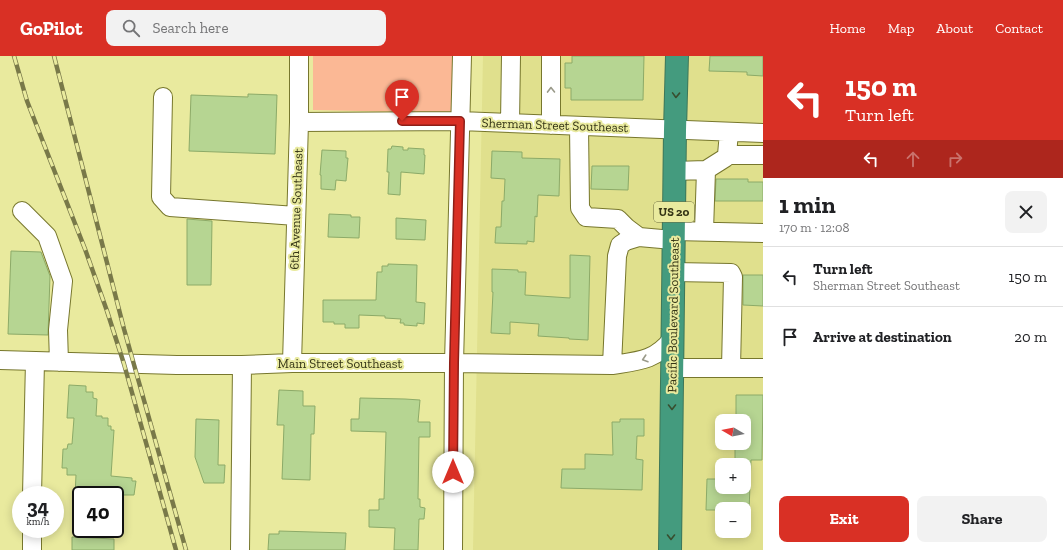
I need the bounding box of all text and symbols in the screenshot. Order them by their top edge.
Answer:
search box [106,10,386,46]
text: GoPilot [20,17,82,40]
icon: search [120,17,142,39]
text: Search here [152,19,228,37]
text: Home [830,20,866,37]
text: Map [888,20,914,37]
text: About [936,20,973,37]
text: Contact [995,20,1043,37]
text: 150 m [845,70,917,103]
icon: left [779,72,831,124]
pin [385,80,419,121]
icon: arrive [391,86,413,108]
one-way arrow [547,87,555,93]
one-way arrow [672,92,680,98]
text: Turn left [845,104,914,126]
street label: Sherman Street Southeast [481,115,629,135]
street label: 6th Avenue Southeast [286,148,306,270]
icon: left [860,148,882,170]
icon: ahead [902,148,924,170]
icon: right [944,148,966,170]
text: 1 min [779,190,836,219]
button: close [1005,191,1047,233]
road number: US 20 [654,202,694,222]
text: 170 m · 12:08 [779,220,849,235]
street label: Pacific Boulevard Southeast [664,237,682,393]
text: Turn left [813,260,873,278]
icon: left [779,266,801,288]
text: 150 m [1009,268,1047,286]
text: Sherman Street Southeast [813,278,960,293]
icon: arrive [779,326,801,348]
text: Arrive at destination [813,328,952,346]
text: 20 m [1014,328,1047,346]
one-way arrow [642,354,649,363]
street label: Main Street Southeast [278,356,403,371]
one-way arrow [668,404,676,410]
north arrow [715,414,751,450]
map controls [715,414,751,538]
position arrow [432,451,474,493]
button: + [715,458,751,494]
speed limit sign: 40 [72,486,124,538]
text: 34 [27,495,49,519]
button: Exit [779,496,909,542]
button: Share [917,496,1047,542]
button: − [715,502,751,538]
text: km/h [27,516,49,528]
one-way arrow [667,534,675,540]

